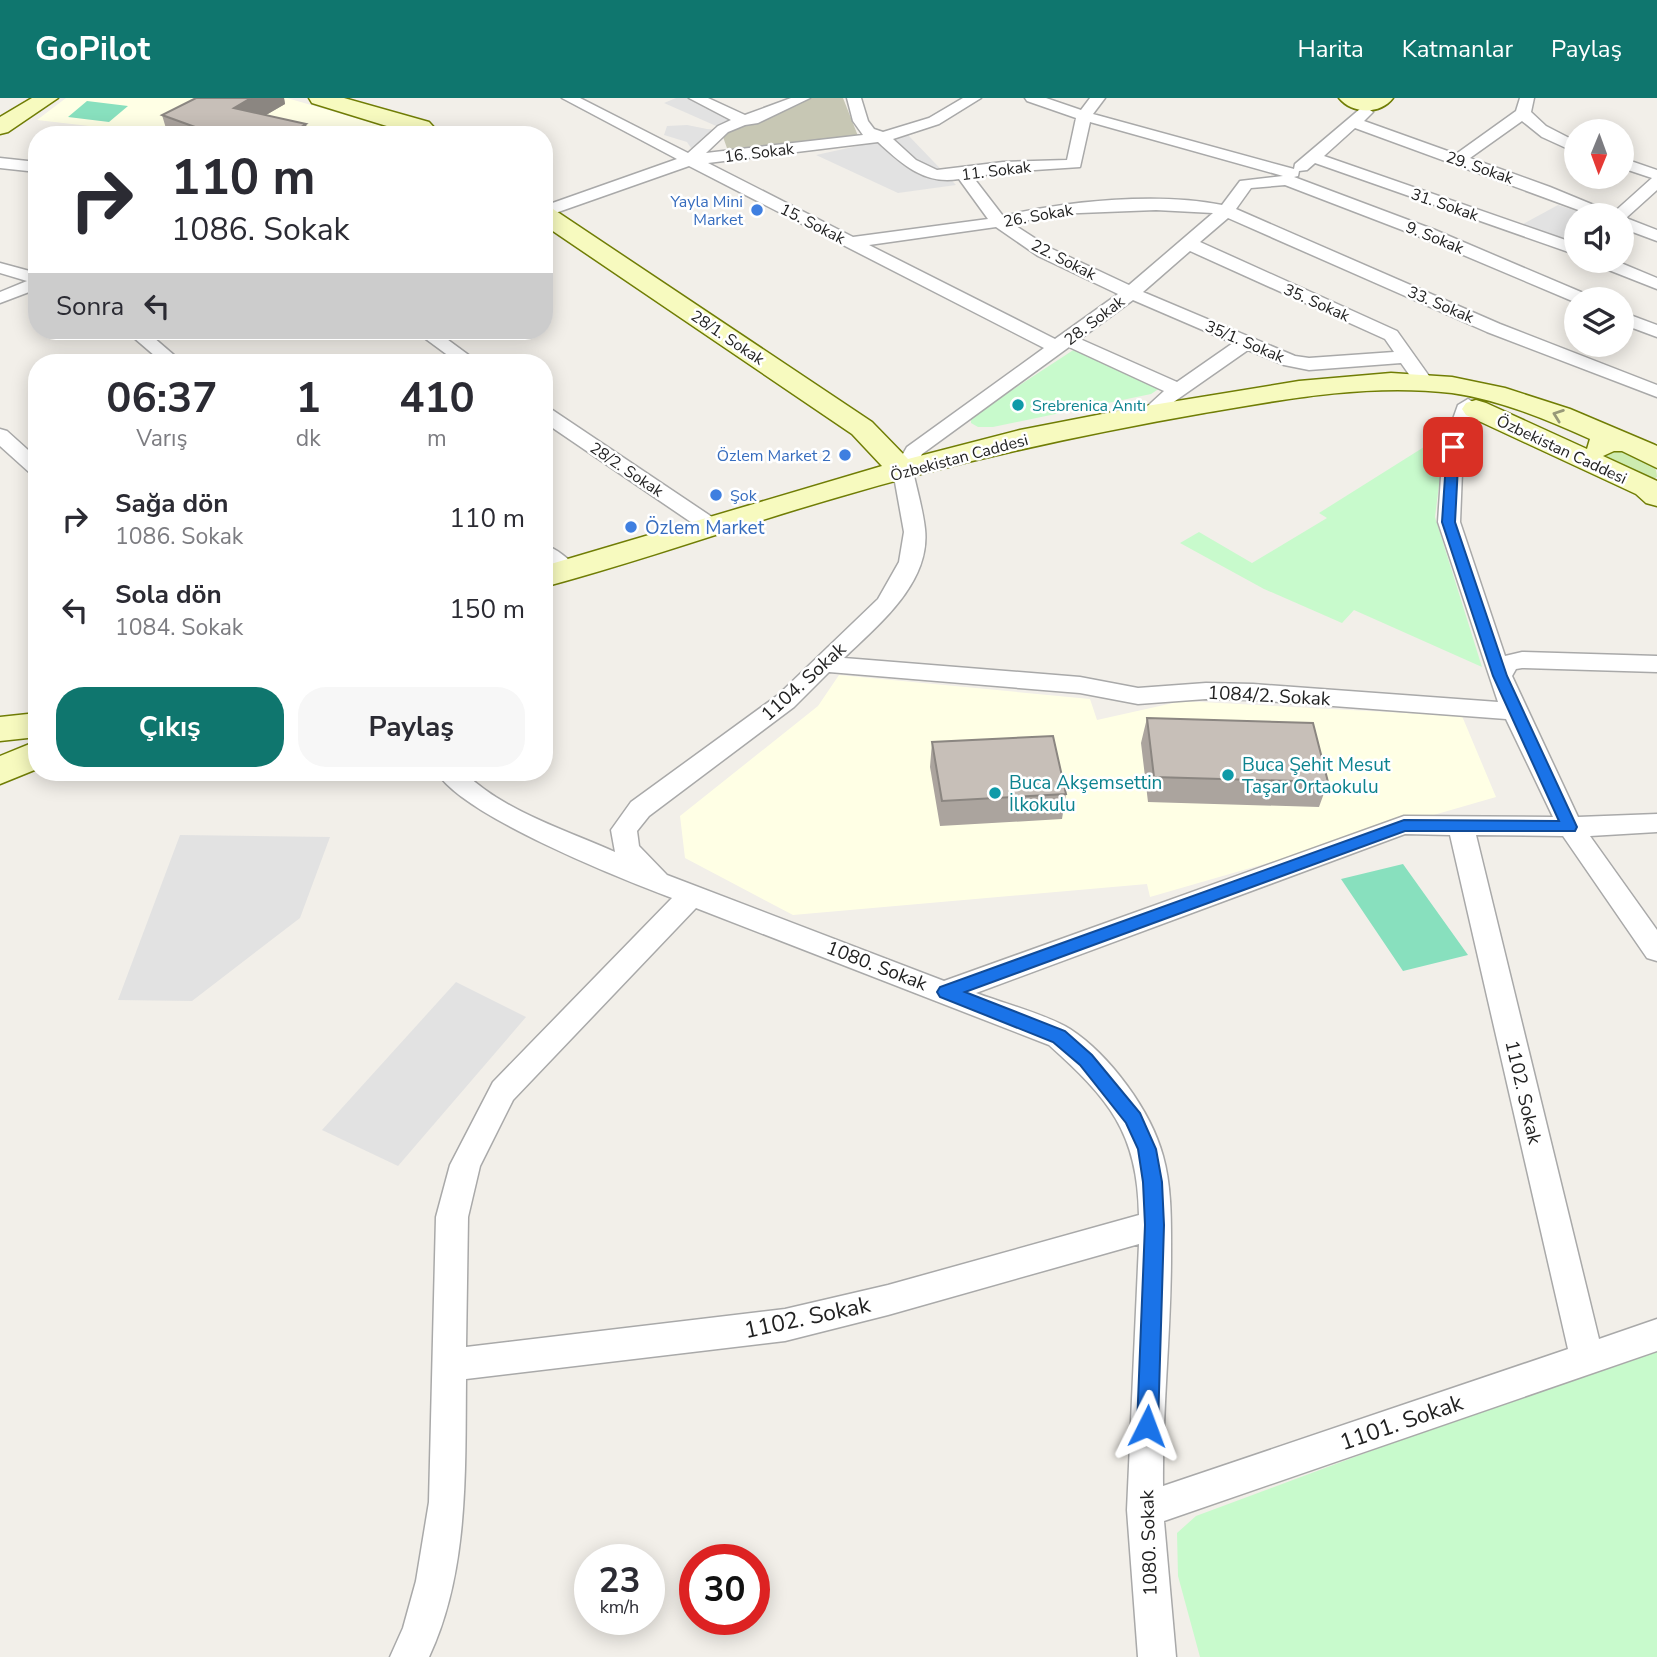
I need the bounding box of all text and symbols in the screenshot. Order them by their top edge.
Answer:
text: GoPilot [35,27,150,72]
text: Harita [1297,33,1364,65]
text: Katmanlar [1402,33,1513,65]
text: Paylaş [1551,33,1622,65]
north arrow [1564,119,1634,189]
map controls [1564,119,1634,357]
street label: 16. Sokak [723,138,796,168]
text: 110 m [171,144,315,211]
street label: 29. Sokak [1443,146,1517,190]
icon: right [56,154,147,245]
street label: 11. Sokak [960,156,1033,186]
street label: 31. Sokak [1408,183,1482,227]
place label: Yayla Mini Market [670,191,743,231]
street label: 15. Sokak [776,198,850,250]
street label: 26. Sokak [1002,199,1076,233]
marker: Yayla Mini Market [749,202,765,218]
button: sound [1564,203,1634,273]
text: 1086. Sokak [171,208,350,251]
street label: 9. Sokak [1402,216,1468,260]
street label: 22. Sokak [1027,234,1101,286]
street label: 35. Sokak [1280,279,1354,328]
street label: 33. Sokak [1404,281,1478,329]
icon: left [138,287,176,325]
button: layers [1564,287,1634,357]
text: Sonra [56,289,124,324]
street label: 28. Sokak [1060,290,1130,351]
street label: 28/1. Sokak [686,305,769,371]
street label: 35/1. Sokak [1202,315,1289,369]
text: 06:37 [106,370,217,427]
text: 1 [296,370,321,427]
text: 410 [399,370,475,427]
place label: Srebrenica Anıtı [1032,395,1146,417]
marker: Srebrenica Anıtı [1010,397,1026,413]
one-way arrow [1552,409,1564,423]
street label: Özbekistan Caddesi [1493,410,1630,490]
pin [1423,417,1483,477]
text: Varış [136,423,188,454]
text: dk [296,423,321,454]
text: m [427,423,447,454]
icon: arrive [1434,428,1472,466]
street label: Özbekistan Caddesi [888,429,1031,487]
street label: 28/2. Sokak [585,437,668,503]
place label: Özlem Market 2 [717,445,831,467]
marker: Özlem Market 2 [837,447,853,463]
place label: Şok [730,485,758,507]
text: Sağa dön [115,486,228,521]
marker: Şok [708,487,724,503]
icon: right [56,500,94,538]
text: 110 m [449,501,525,536]
place label: Özlem Market [645,515,765,541]
marker: Özlem Market [623,519,639,535]
text: 1086. Sokak [115,521,243,552]
text: Sola dön [115,577,222,612]
icon: left [56,591,94,629]
text: 150 m [449,592,525,627]
text: 1084. Sokak [115,612,243,643]
street label: 1104. Sokak [756,636,852,727]
street label: 1084/2. Sokak [1207,680,1331,712]
button: Çıkış [56,687,284,767]
button: Paylaş [298,687,525,767]
place label: Buca Şehit Mesut Taşar Ortaokulu [1242,752,1391,800]
marker: Buca Şehit Mesut Taşar Ortaokulu [1220,767,1236,783]
place label: Buca Akşemsettin İlkokulu [1009,770,1162,818]
marker: Buca Akşemsettin İlkokulu [987,785,1003,801]
street label: 1080. Sokak [822,935,931,997]
street label: 1102. Sokak [1498,1038,1548,1147]
street label: 1102. Sokak [741,1289,874,1346]
street label: 1101. Sokak [1335,1387,1467,1458]
position arrow [1110,1389,1184,1463]
street label: 1080. Sokak [1134,1489,1164,1596]
speed limit sign: 30 [679,1544,770,1635]
text: 23 [598,1557,641,1604]
text: km/h [600,1595,639,1619]

